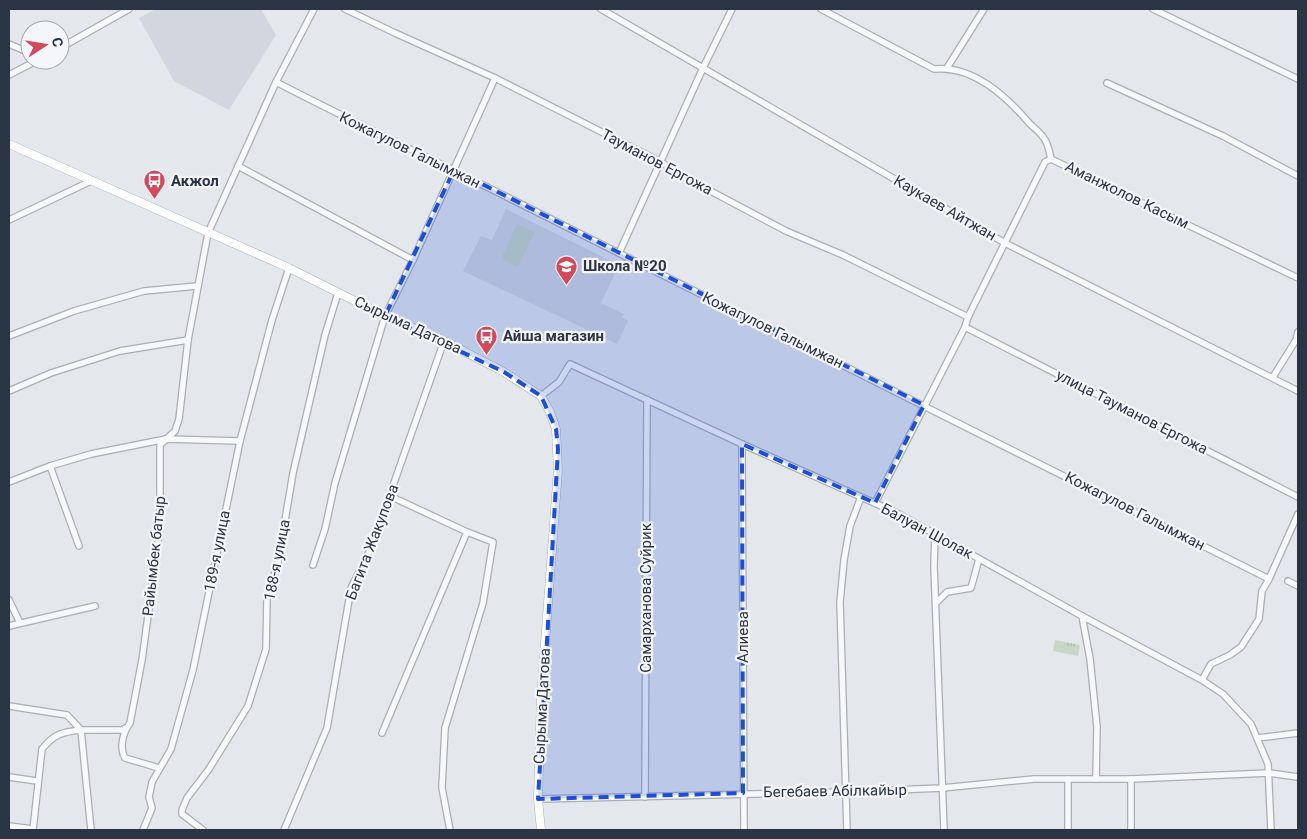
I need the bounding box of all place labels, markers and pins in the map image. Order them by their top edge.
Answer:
bus stop icon: Акжол [143,169,167,200]
place label: Акжол [171,172,219,190]
school or university icon: Школа №20 [555,254,579,285]
place label: Школа №20 [583,257,667,275]
bus stop icon: Айша магазин [475,324,499,355]
place label: Айша магазин [503,327,604,345]

